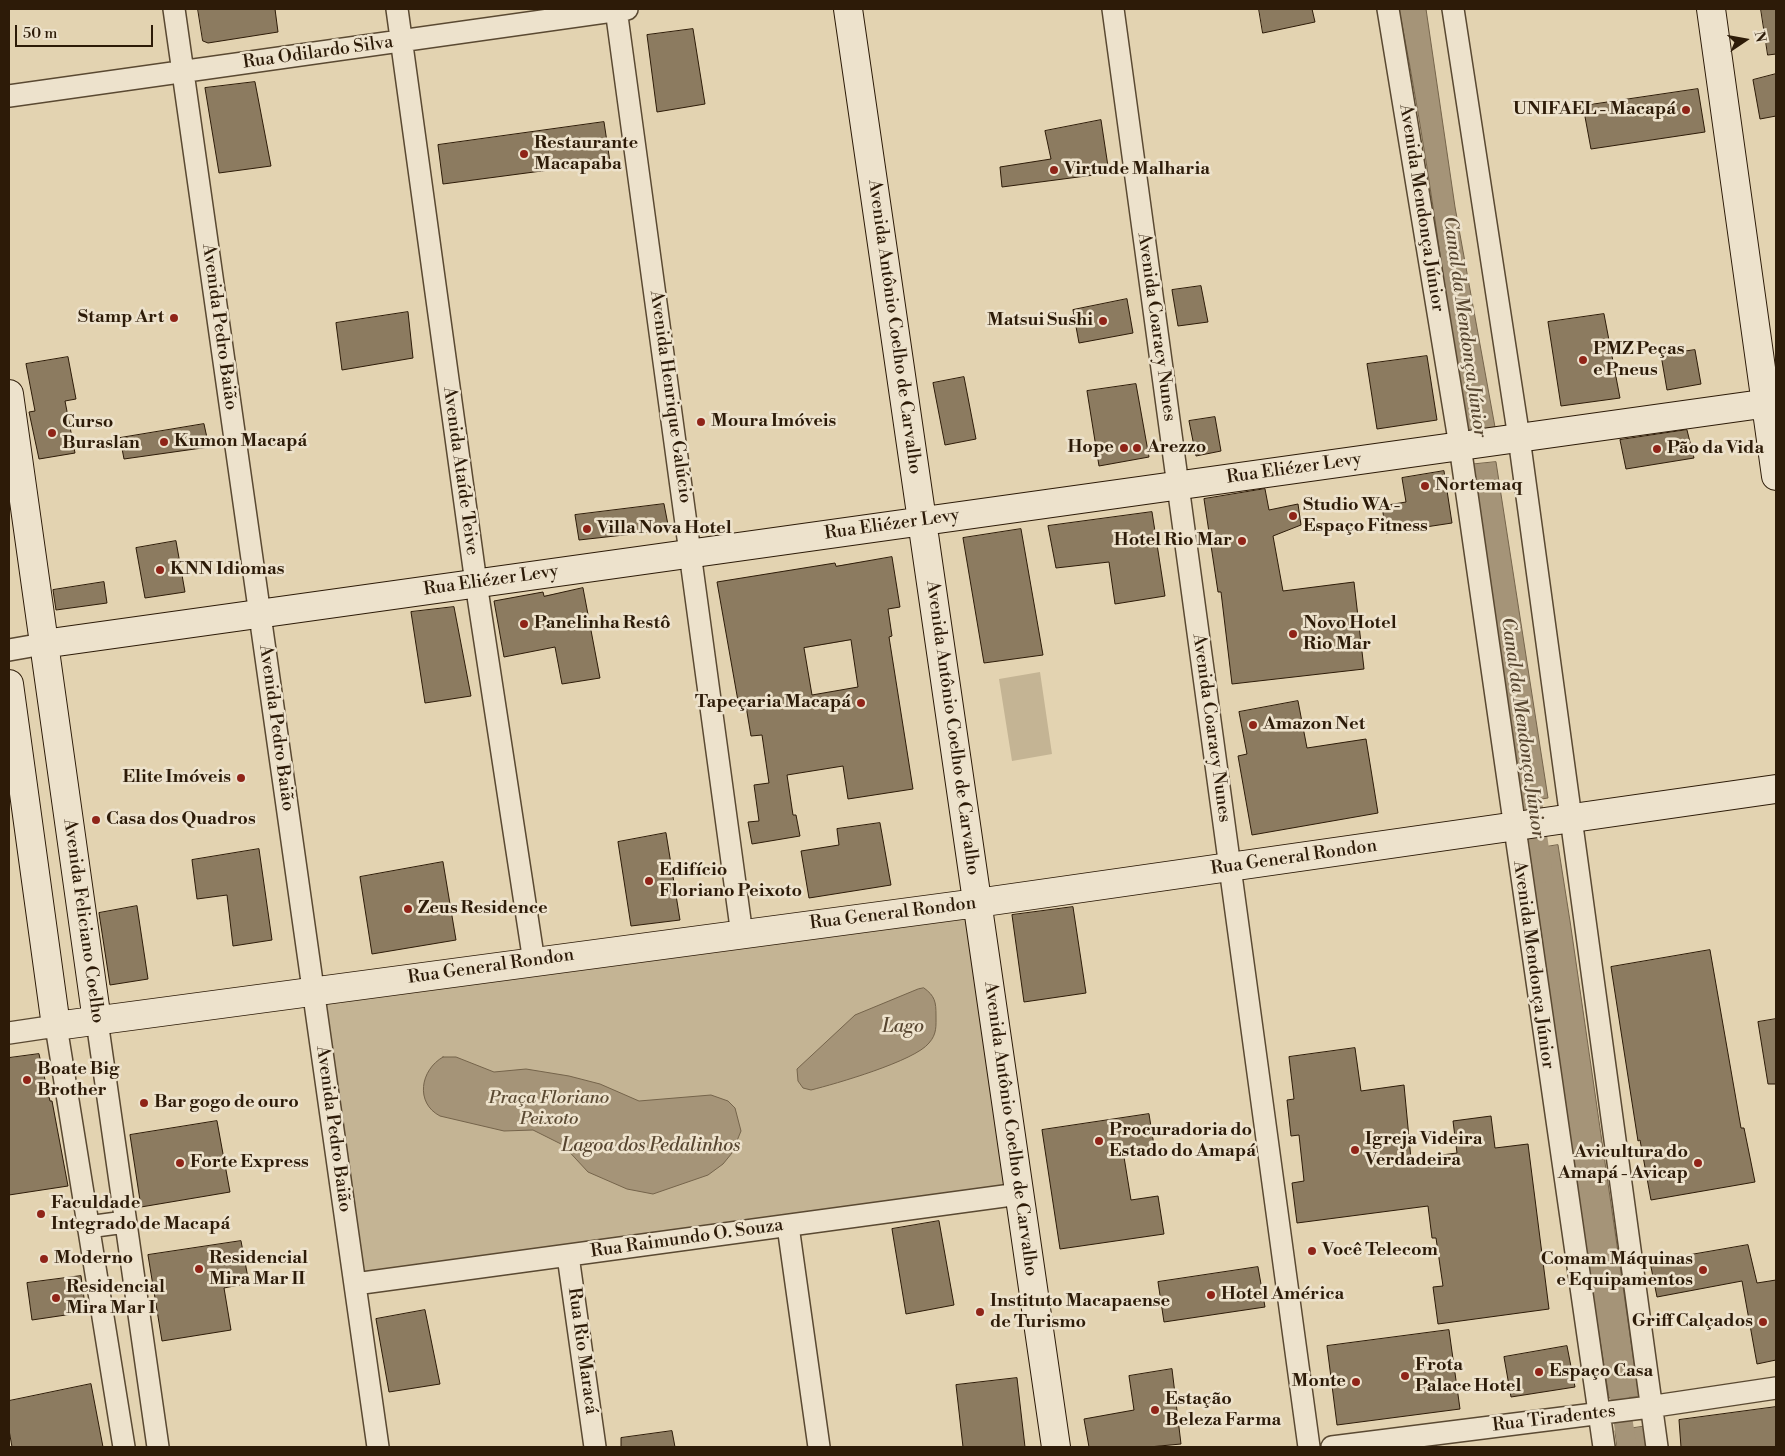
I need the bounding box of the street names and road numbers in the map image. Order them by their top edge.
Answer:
street label: Rua Odilardo Silva [241,32,395,74]
street label: Avenida Mendonça Júnior [1394,103,1448,313]
street label: Avenida Antônio Coelho de Carvalho [863,178,925,476]
street label: Avenida Coaracy Nunes [1132,231,1180,423]
street label: Avenida Pedro Baião [197,242,241,412]
street label: Avenida Henrique Galúcio [644,289,696,505]
street label: Avenida Ataíde Teive [437,385,483,557]
street label: Rua Eliézer Levy [1225,449,1363,489]
street label: Rua Eliézer Levy [823,505,961,545]
street label: Rua Eliézer Levy [422,561,560,601]
street label: Avenida Antônio Coelho de Carvalho [921,579,983,877]
street label: Avenida Coaracy Nunes [1187,632,1235,824]
street label: Avenida Pedro Baião [254,643,298,813]
street label: Avenida Feliciano Coelho [58,817,108,1025]
street label: Rua General Rondon [1209,836,1379,880]
street label: Avenida Mendonça Júnior [1508,859,1558,1071]
street label: Rua General Rondon [808,893,978,935]
street label: Rua General Rondon [406,945,576,989]
street label: Avenida Antônio Coelho de Carvalho [979,980,1041,1278]
street label: Avenida Pedro Baião [311,1044,355,1214]
street label: Rua Raimundo O. Souza [589,1215,785,1263]
street label: Rua Rio Maracá [562,1286,602,1416]
street label: Rua Tiradentes [1491,1401,1617,1437]

